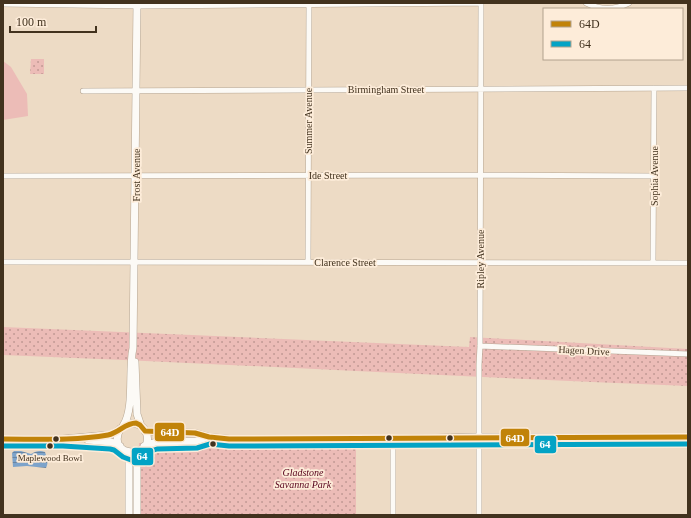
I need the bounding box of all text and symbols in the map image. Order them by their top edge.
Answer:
scale bar [10,8,96,34]
legend [543,8,683,60]
text: 100 m [16,15,47,29]
text: 64D [579,17,600,31]
text: 64 [579,37,591,51]
street label: Birmingham Street [348,84,424,95]
street label: Summer Avenue [303,87,314,154]
street label: Sophia Avenue [649,145,660,206]
street label: Frost Avenue [131,148,142,201]
street label: Ide Street [309,170,348,181]
street label: Ripley Avenue [475,229,486,288]
street label: Clarence Street [314,257,376,268]
street label: Hagen Drive [558,344,610,357]
line badge: 64D [154,422,185,442]
text: 64D [161,426,180,438]
line badge: 64D [500,428,530,447]
text: 64D [506,432,525,444]
unlabelled marker [384,433,394,443]
unlabelled marker [445,433,455,443]
unlabelled marker [51,434,61,444]
line badge: 64 [534,435,557,454]
text: 64 [540,438,551,450]
unlabelled marker [208,439,218,449]
marker: Maplewood Bowl [45,441,55,451]
line badge: 64 [131,447,154,466]
text: 64 [137,450,148,462]
place label: Maplewood Bowl [18,453,83,463]
park label: Gladstone Savanna Park [275,467,332,490]

